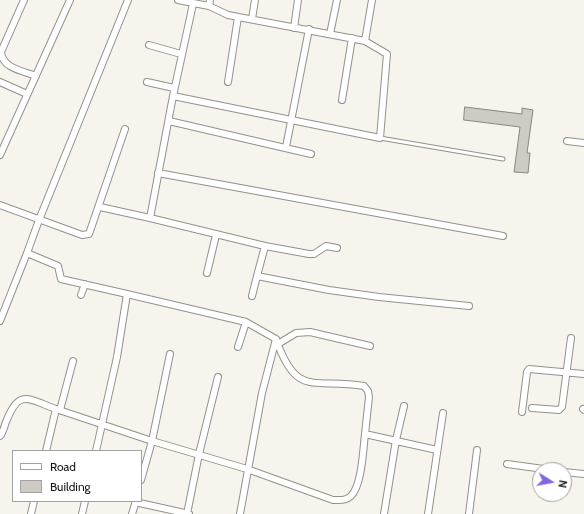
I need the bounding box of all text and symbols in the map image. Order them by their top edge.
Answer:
legend [12,450,142,502]
text: Road [50,459,76,474]
north arrow [532,462,572,502]
text: Building [50,479,91,494]
text: N [555,479,570,489]

